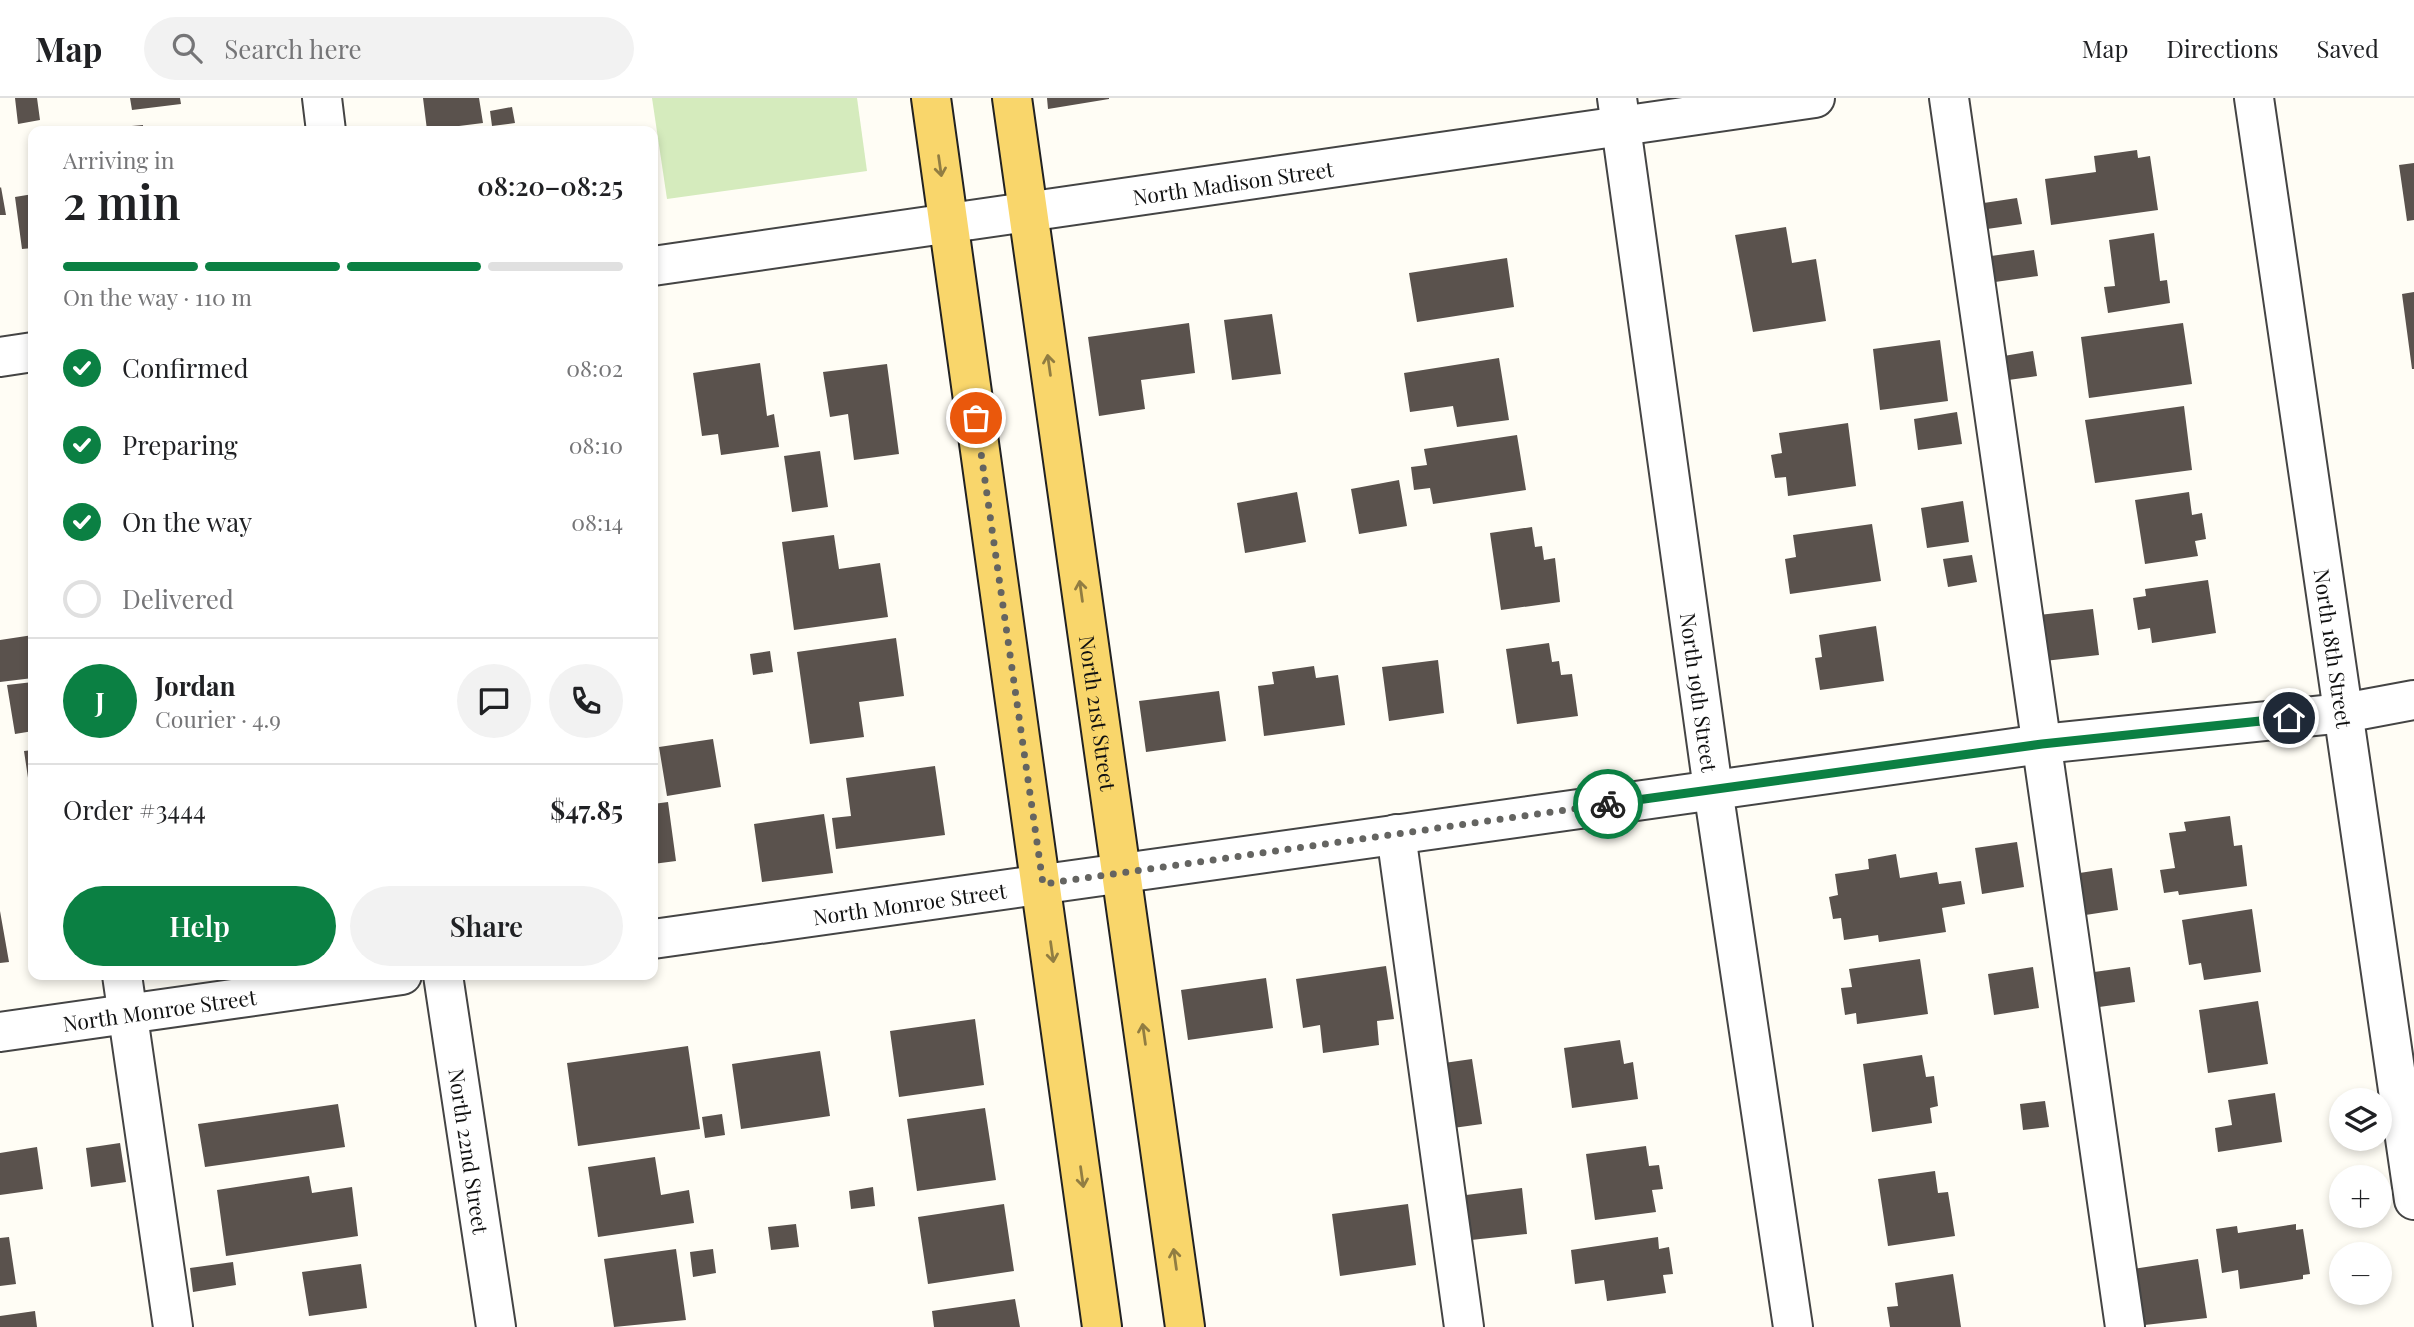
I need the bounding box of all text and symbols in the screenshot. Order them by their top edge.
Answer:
search box [144,17,634,80]
text: Map [35,26,102,70]
icon: search [168,29,206,67]
text: Search here [224,31,362,66]
text: Map [2082,32,2128,64]
text: Directions [2166,32,2279,64]
text: Saved [2317,32,2379,64]
text: Arriving in [63,144,175,175]
one-way arrow [933,154,946,176]
street label: North Madison Street [1131,154,1336,210]
text: 08:20–08:25 [477,168,623,203]
text: 2 min [63,170,181,232]
text: On the way · 110 m [63,281,252,312]
icon: check [63,349,101,387]
text: Confirmed [122,350,249,385]
text: 08:02 [566,352,623,383]
one-way arrow [1042,354,1055,377]
pin [946,388,1006,448]
icon: bag [957,399,995,437]
icon: check [63,426,101,464]
text: Preparing [122,427,238,462]
text: 08:10 [569,429,623,460]
icon: check [63,503,101,541]
text: On the way [122,504,252,539]
text: 08:14 [571,506,623,537]
street label: North 18th Street [2309,567,2359,730]
one-way arrow [1074,580,1087,602]
text: Delivered [122,581,234,616]
street label: North 19th Street [1675,611,1725,774]
street label: North 21st Street [1074,634,1123,793]
button: chat [457,664,531,738]
button: phone [549,664,623,738]
text: Jordan [155,668,235,703]
text: J [95,684,105,719]
pin [2259,688,2319,748]
icon: home [2270,699,2308,737]
text: Courier · 4.9 [155,703,281,734]
courier [1573,769,1643,839]
icon: bike [1589,785,1627,823]
text: Order #3444 [63,792,206,827]
text: $47.85 [550,792,623,827]
street label: North Monroe Street [811,875,1009,930]
button: Help [63,886,336,966]
button: Share [350,886,623,966]
one-way arrow [1045,940,1058,963]
street label: North Monroe Street [61,982,259,1037]
one-way arrow [1137,1023,1150,1046]
street label: North 22nd Street [443,1066,496,1236]
map controls [2329,1088,2392,1305]
button: layers [2329,1088,2392,1151]
one-way arrow [1076,1165,1089,1188]
button: + [2329,1165,2392,1228]
button: − [2329,1242,2392,1305]
one-way arrow [1169,1249,1182,1271]

